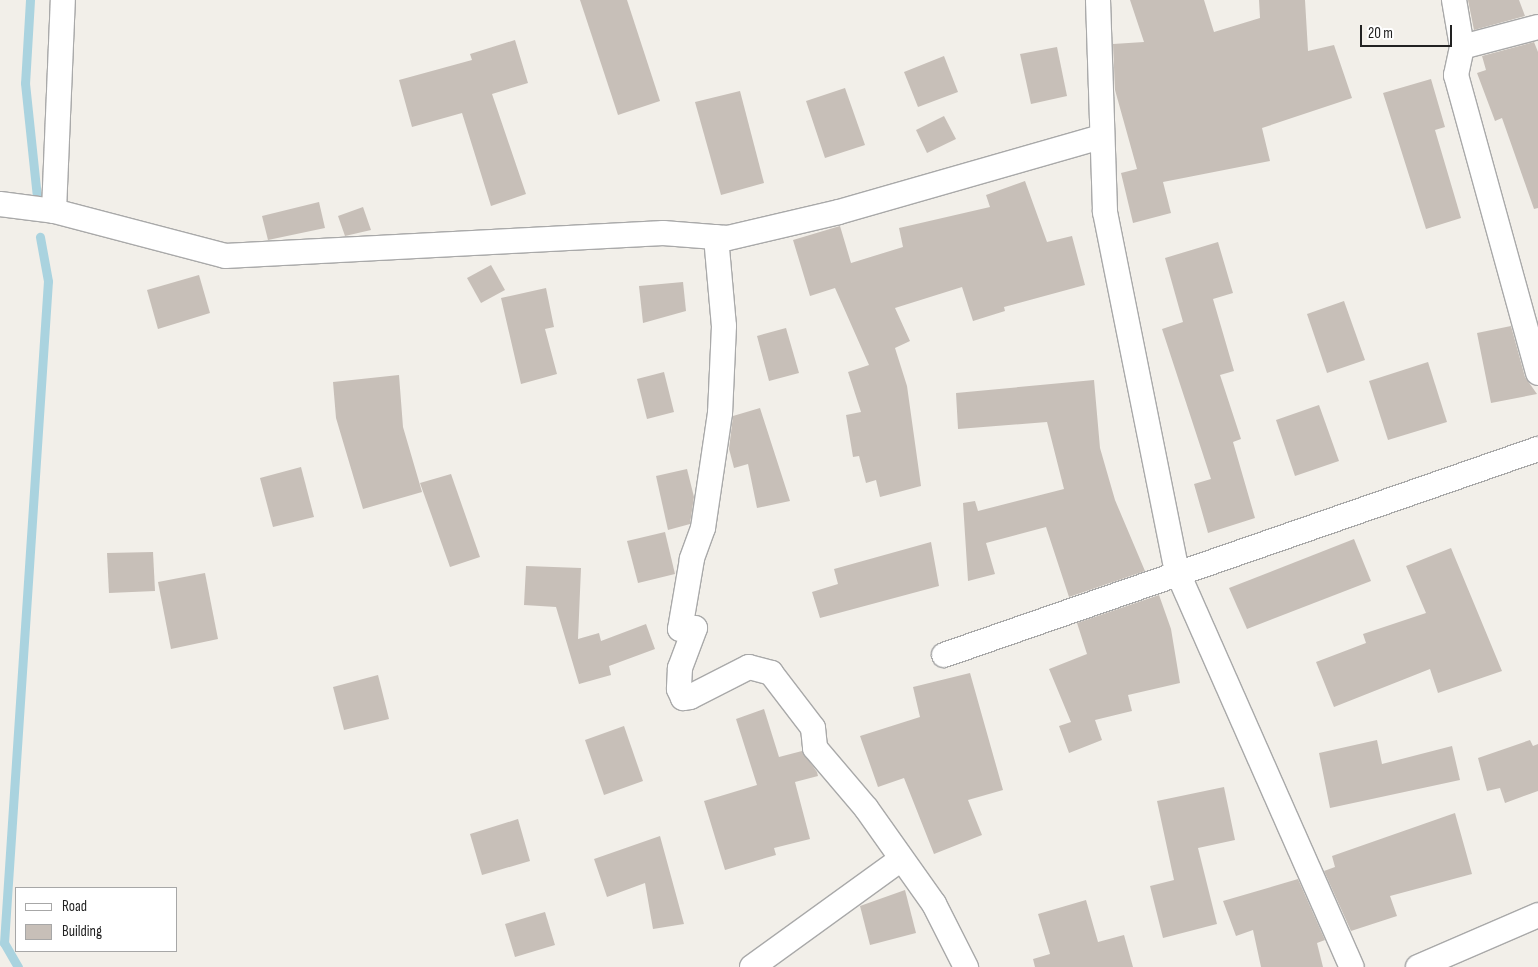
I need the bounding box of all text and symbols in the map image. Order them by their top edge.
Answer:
scale bar [1363,15,1456,47]
text: 20 m [1368,24,1393,43]
legend [15,887,178,952]
text: Road [62,897,87,916]
text: Building [62,922,102,941]

